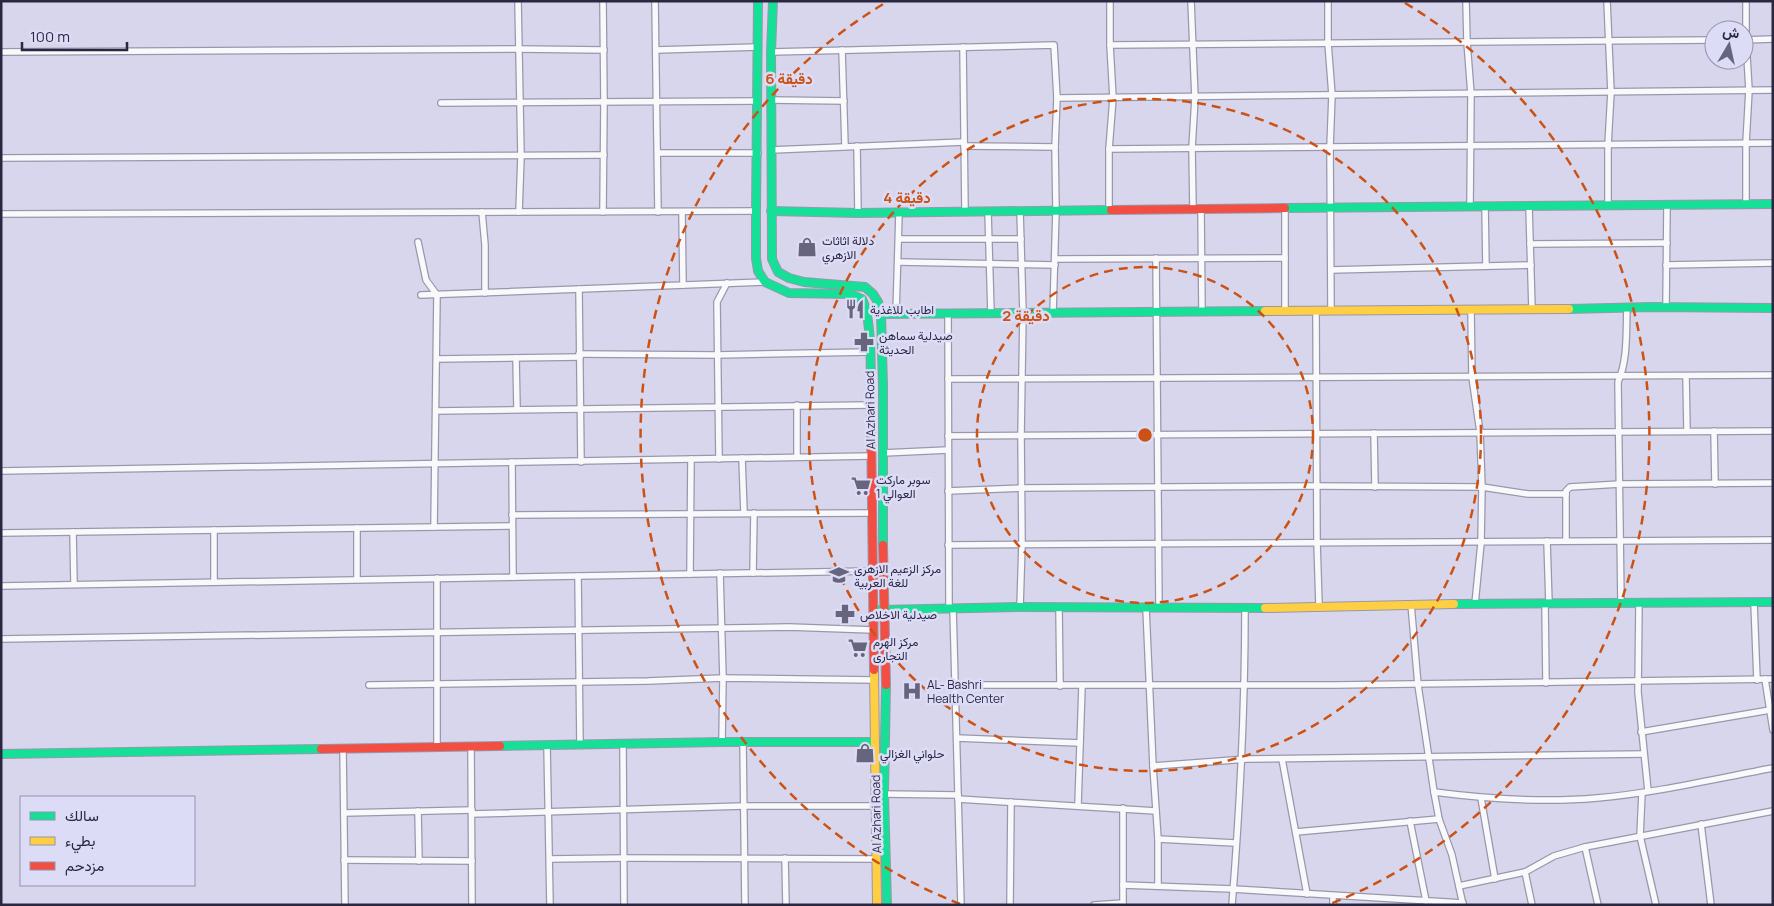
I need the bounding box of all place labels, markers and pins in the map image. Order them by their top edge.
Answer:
place label: دلالة اثاثات الازهري [822,232,874,265]
shop icon: دلالة اثاثات الازهري [796,236,818,258]
restaurant icon: اطابب للاغذية [844,298,866,320]
place label: اطابب للاغذية [870,301,934,318]
place label: صيدلية سماهن الحديثة [879,327,953,358]
pharmacy icon: صيدلية سماهن الحديثة [853,331,875,353]
centre of rings [1136,426,1154,444]
place label: سوبر ماركت العوالي 1 [876,471,930,504]
supermarket icon: سوبر ماركت العوالي 1 [850,475,872,497]
place label: مركز الزعيم الازهري للغة العربية [854,560,941,591]
school or university icon: مركز الزعيم الازهري للغة العربية [828,564,850,586]
pharmacy icon: صيدلية الاخلاص [834,603,856,625]
place label: صيدلية الاخلاص [860,606,937,623]
place label: مركز الهرم التجارى [873,633,918,664]
supermarket icon: مركز الهرم التجارى [847,637,869,659]
place label: AL- Bashri Health Center [927,676,1005,707]
hospital icon: AL- Bashri Health Center [901,680,923,702]
shop icon: حلواني الغزالي [854,742,876,764]
place label: حلواني الغزالي [880,745,945,764]

